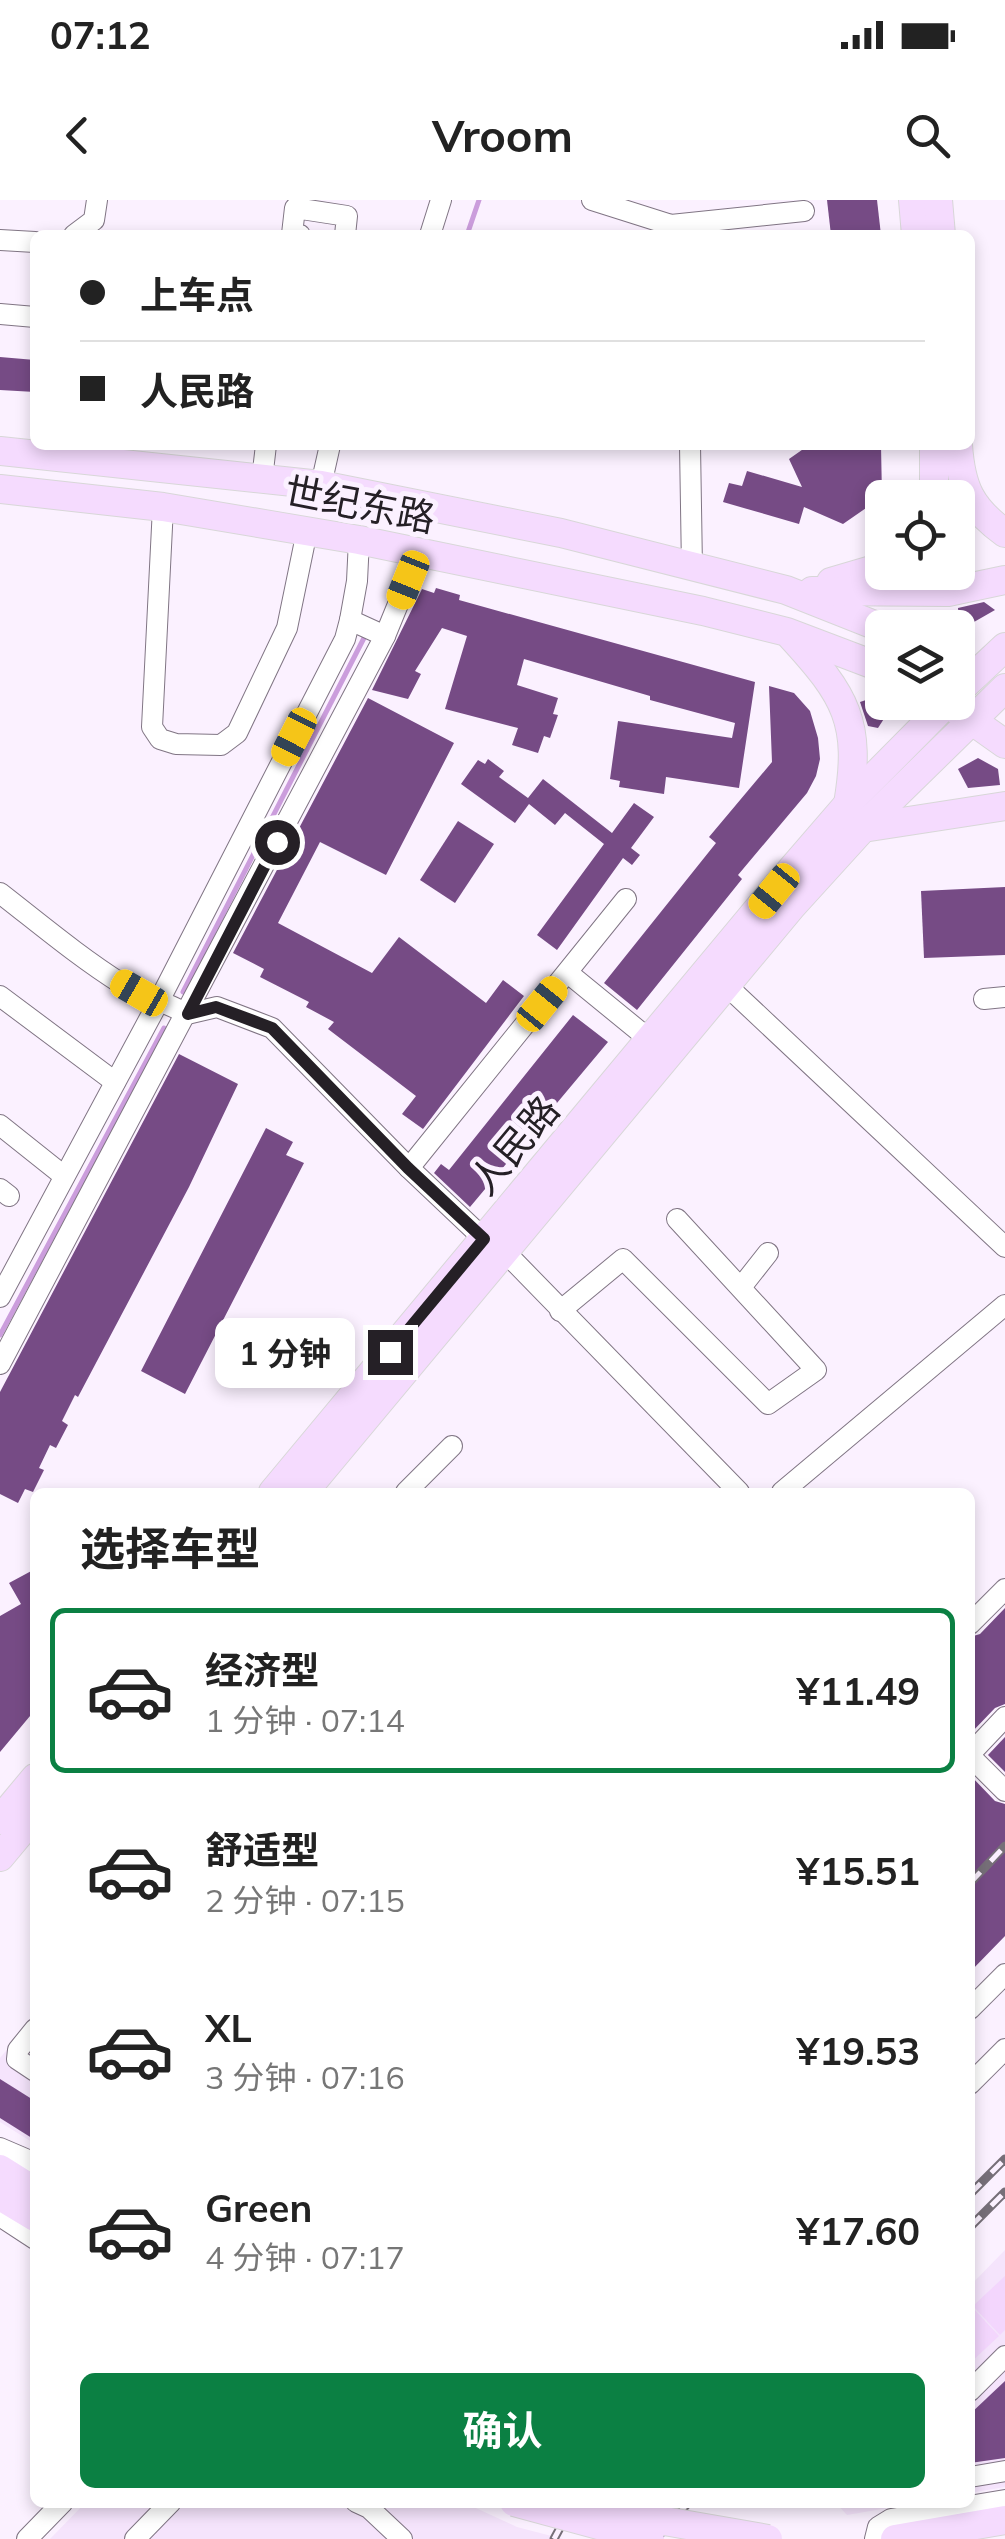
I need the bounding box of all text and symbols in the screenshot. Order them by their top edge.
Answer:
text: 07:12 [50,11,151,59]
text: Vroom [432,107,573,163]
icon: back [50,108,105,163]
icon: search [900,108,955,163]
text: 上车点 [140,271,254,319]
text: 人民路 [140,367,254,415]
street label: 世纪东路 [281,466,439,542]
map controls [865,480,975,720]
button: locate [865,480,975,590]
car [383,547,433,613]
button: layers [865,610,975,720]
car [267,703,321,771]
route start [255,820,300,865]
car [743,858,805,924]
car [106,965,172,1021]
car [511,971,573,1037]
street label: 人民路 [459,1086,569,1204]
callout: 1 分钟 [215,1317,355,1387]
route end [368,1330,413,1375]
text: 1 分钟 [239,1333,331,1373]
text: 选择车型 [80,1520,260,1576]
icon: car [85,1646,175,1736]
text: 经济型 [205,1646,319,1694]
text: ¥11.49 [797,1667,920,1715]
text: 1 分钟 · 07:14 [205,1700,405,1740]
icon: car [85,1826,175,1916]
text: 舒适型 [205,1826,319,1874]
text: ¥15.51 [797,1847,920,1895]
text: 2 分钟 · 07:15 [205,1880,405,1920]
text: XL [205,2004,252,2052]
icon: car [85,2006,175,2096]
text: ¥19.53 [797,2027,920,2075]
text: 3 分钟 · 07:16 [205,2057,405,2097]
text: Green [205,2184,312,2232]
icon: car [85,2186,175,2276]
text: ¥17.60 [797,2207,920,2255]
text: 4 分钟 · 07:17 [205,2237,405,2277]
button: 确认 [80,2373,925,2488]

